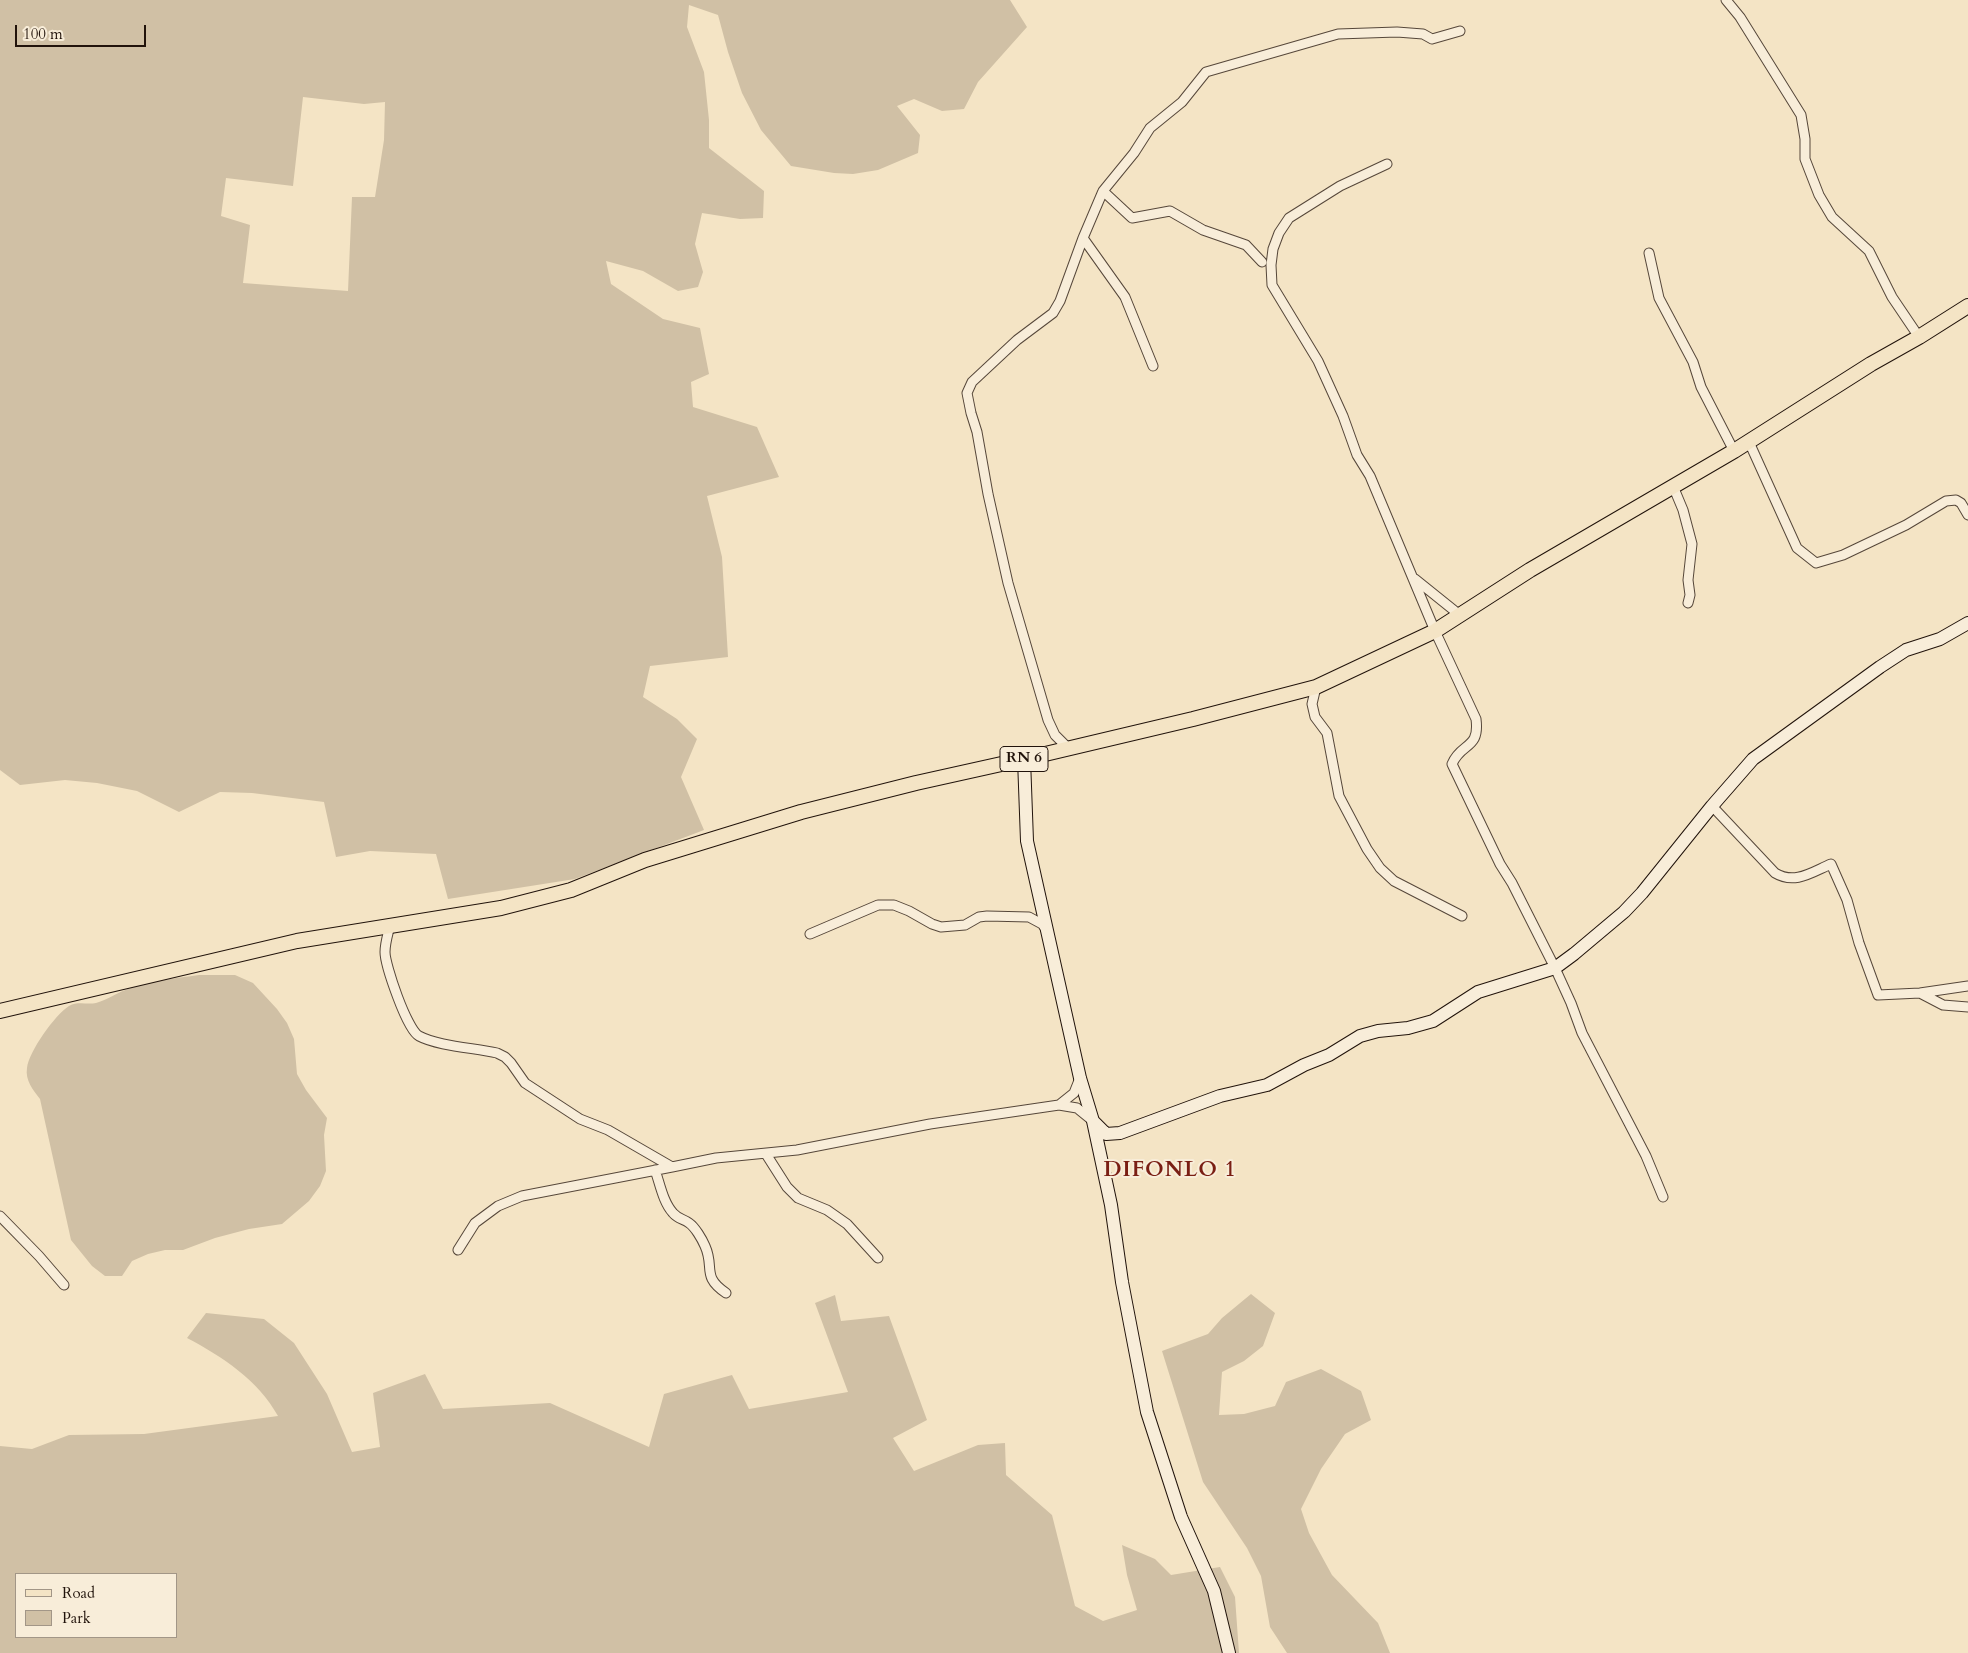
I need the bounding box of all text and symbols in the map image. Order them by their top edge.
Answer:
scale bar [18,15,149,47]
text: 100 m [23,24,63,44]
road number: RN 6 [1000,746,1048,772]
district label: DIFONLO 1 [1102,1158,1238,1184]
legend [15,1573,178,1638]
text: Road [62,1583,95,1603]
text: Park [62,1608,91,1628]

